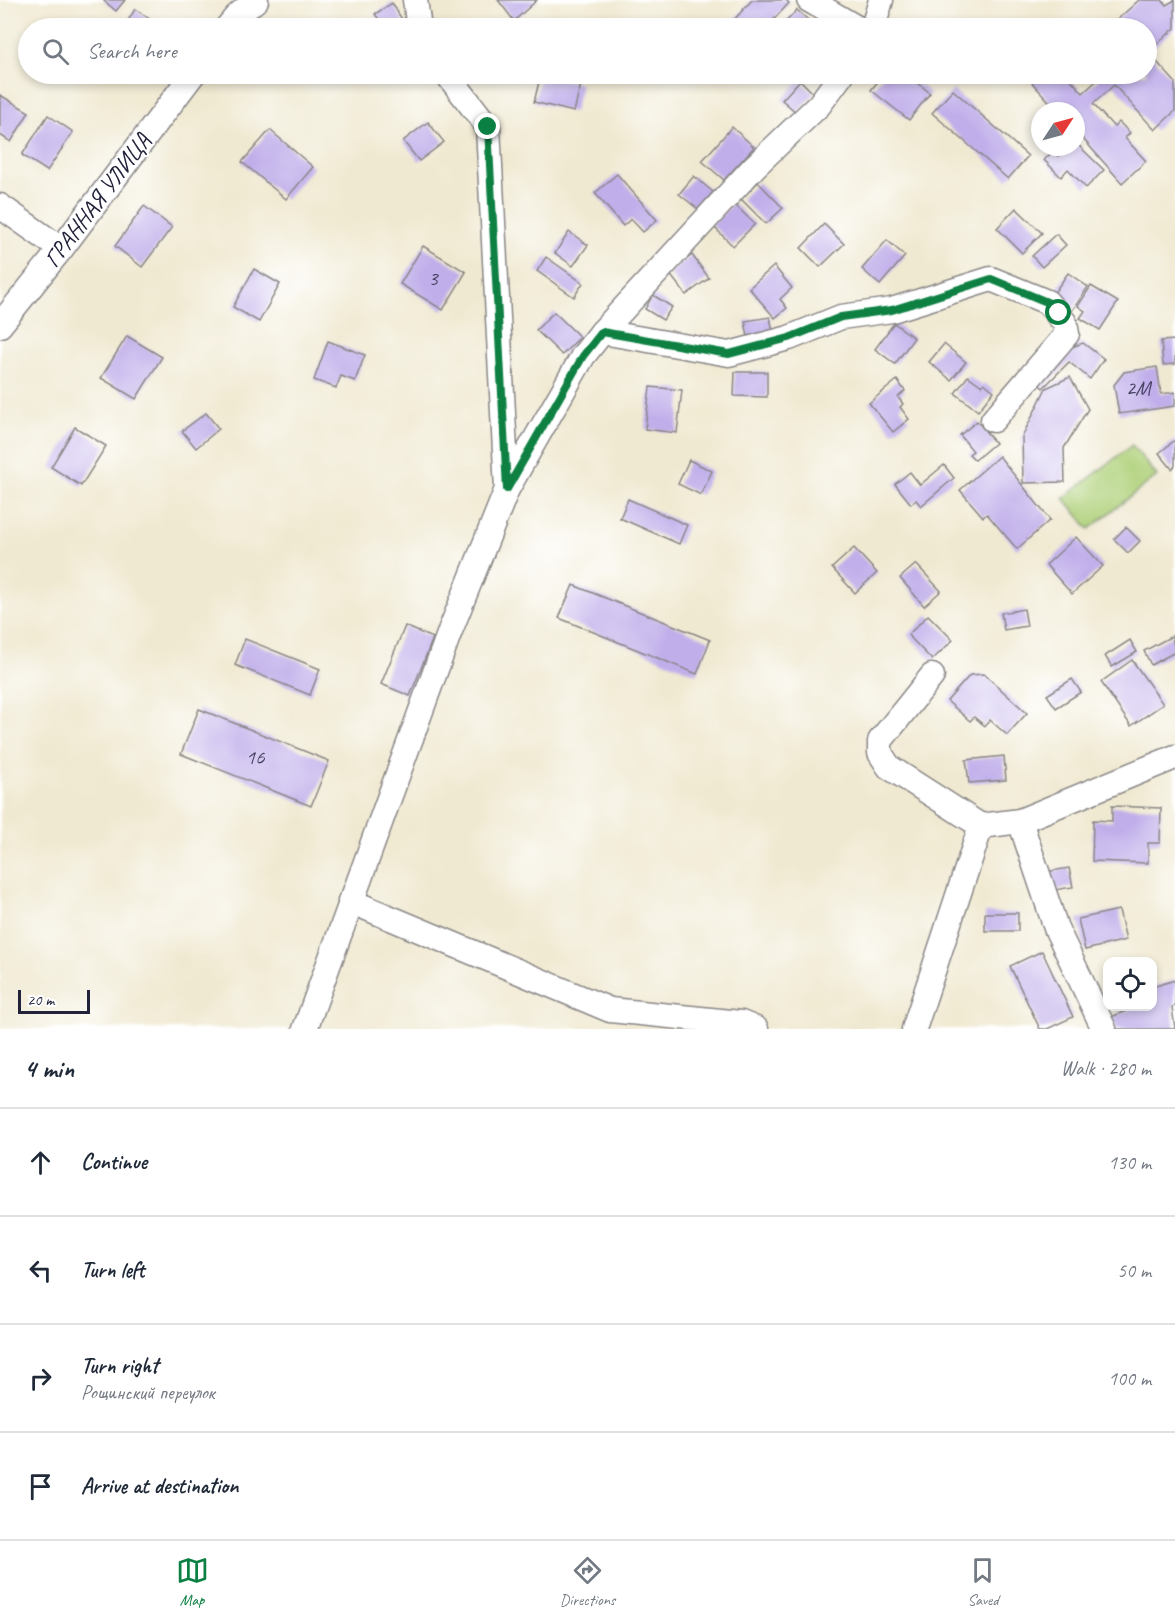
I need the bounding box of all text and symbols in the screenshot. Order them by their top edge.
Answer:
search box [18,18,1157,84]
icon: search [39,35,72,68]
text: Search here [87,37,177,65]
north arrow [1031,102,1085,156]
route end [474,113,500,139]
street label: ГРАННАЯ УЛИЦА [37,126,158,273]
house number: 3 [428,265,439,291]
route start [1045,299,1071,325]
house number: 2М [1126,375,1152,401]
house number: 16 [246,744,265,770]
map controls [1103,957,1157,1011]
button: locate [1103,957,1157,1011]
scale bar [18,987,90,1014]
text: 20 m [27,990,54,1010]
text: 4 min [24,1052,74,1085]
text: Walk · 280 m [1061,1056,1151,1081]
icon: ahead [24,1146,57,1179]
text: Continue [81,1148,147,1176]
text: 130 m [1108,1150,1151,1175]
icon: left [24,1254,57,1287]
text: Turn left [81,1256,145,1284]
text: 50 m [1117,1258,1151,1283]
text: Turn right [81,1352,158,1380]
icon: right [24,1362,57,1395]
text: 100 m [1108,1366,1151,1391]
text: Рощинский переулок [81,1380,215,1405]
icon: arrive [24,1470,57,1503]
text: Arrive at destination [81,1472,238,1500]
tab: Map [176,1554,209,1610]
tab: Directions [560,1554,615,1610]
tab: Saved [966,1554,999,1610]

